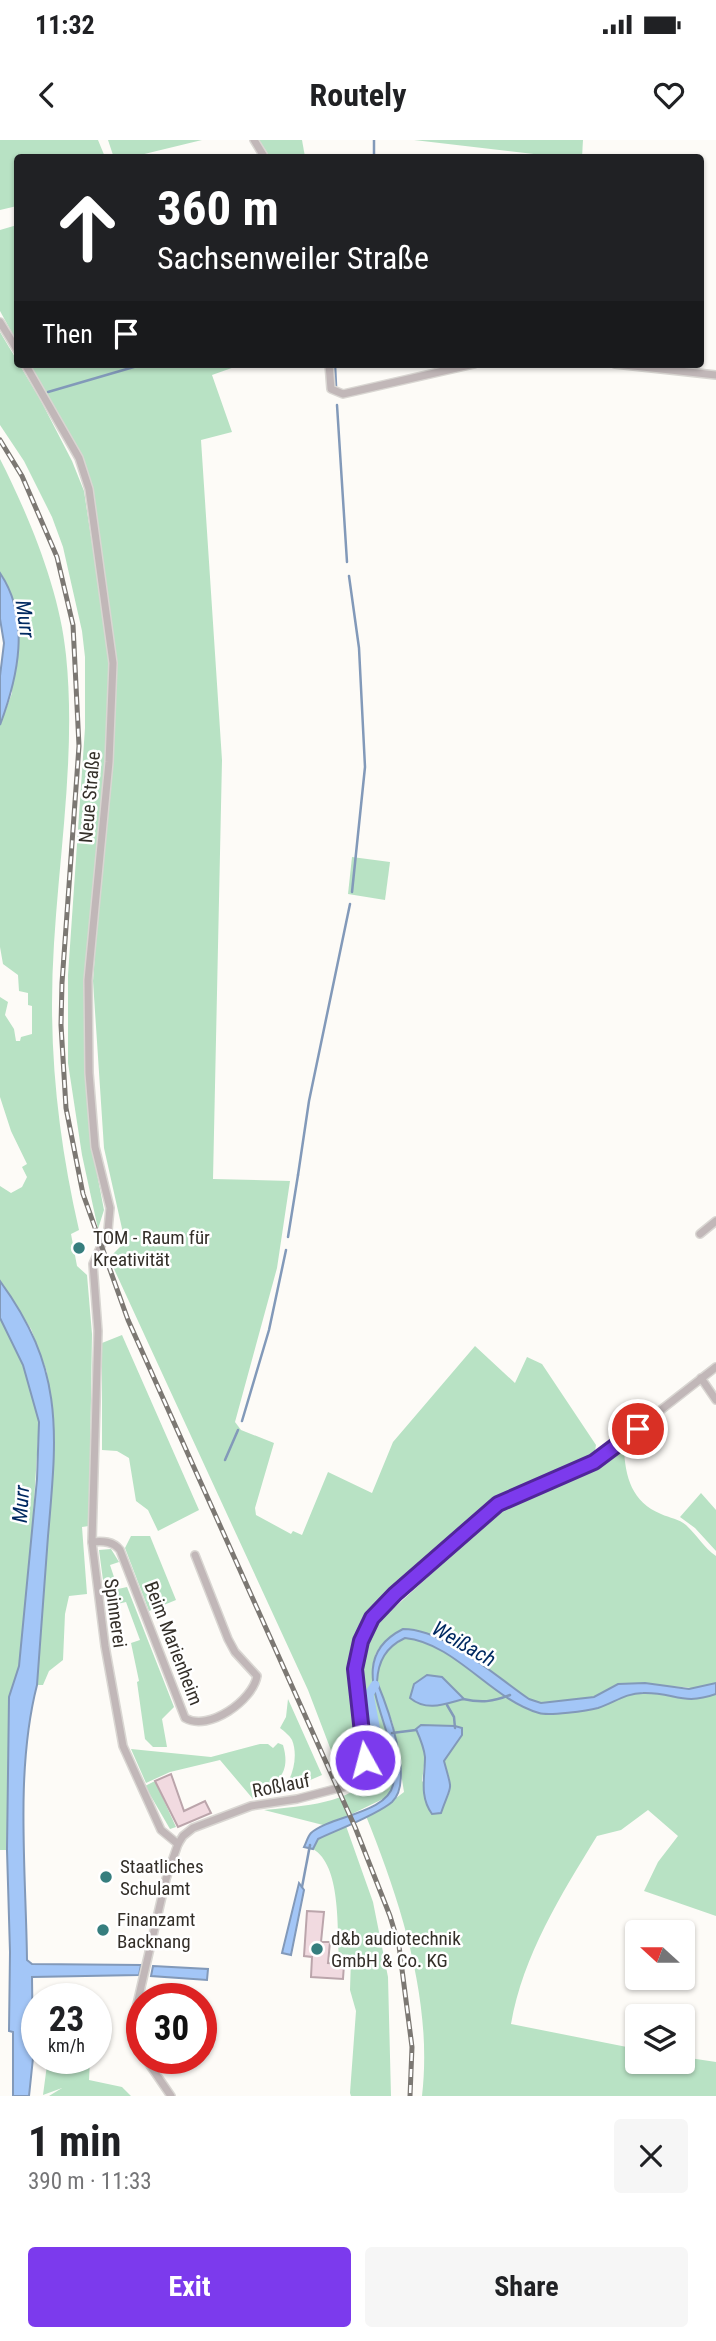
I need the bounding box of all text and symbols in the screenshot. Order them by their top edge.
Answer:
text: 11:32 [35,10,95,40]
icon: back [28,76,66,114]
text: Routely [310,76,406,114]
icon: heart [650,76,688,114]
text: 360 m [157,180,279,237]
icon: ahead [42,182,133,273]
text: Sachsenweiler Straße [157,239,429,277]
icon: arrive [107,315,145,353]
text: Then [42,319,93,349]
water label: Murr [10,599,40,640]
street label: Neue Straße [74,750,105,844]
place label: TOM - Raum für Kreativität [93,1226,210,1271]
marker: TOM - Raum für Kreativität [71,1240,87,1256]
pin [608,1399,668,1459]
icon: arrive [619,1410,657,1448]
water label: Murr [8,1484,34,1524]
street label: Spinnerei [99,1577,132,1649]
street label: Beim Marienheim [139,1578,208,1708]
water label: Weißach [428,1616,500,1672]
position arrow [328,1723,402,1797]
street label: Roßlauf [250,1769,312,1802]
place label: Staatliches Schulamt [120,1855,204,1900]
marker: Staatliches Schulamt [98,1869,114,1885]
place label: Finanzamt Backnang [117,1908,195,1953]
north arrow [625,1920,695,1990]
map controls [625,1920,695,2074]
marker: Finanzamt Backnang [95,1922,111,1938]
place label: d&b audiotechnik GmbH & Co. KG [331,1927,461,1972]
marker: d&b audiotechnik GmbH & Co. KG [309,1941,325,1957]
speed limit sign: 30 [126,1983,217,2074]
text: 23 [49,1999,84,2040]
button: layers [625,2004,695,2074]
text: km/h [48,2035,85,2056]
text: 1 min [28,2117,121,2166]
button: close [614,2119,688,2193]
text: 390 m · 11:33 [28,2168,152,2195]
button: Exit [28,2247,351,2327]
button: Share [365,2247,688,2327]

